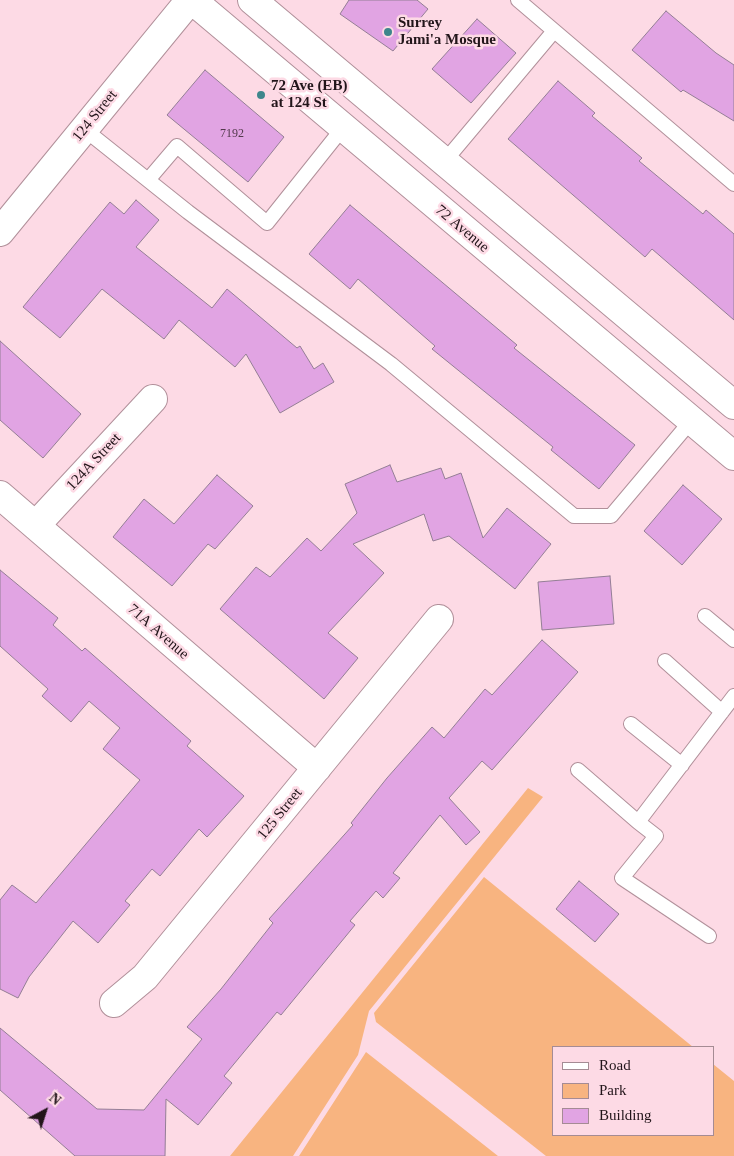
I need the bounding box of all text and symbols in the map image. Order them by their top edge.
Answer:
place label: Surrey Jami'a Mosque [398,14,496,49]
marker: Surrey Jami'a Mosque [382,26,394,38]
place label: 72 Ave (EB) at 124 St [271,77,347,112]
street label: 124 Street [69,87,121,145]
marker: 72 Ave (EB) at 124 St [255,89,267,101]
house number: 7192 [220,127,244,141]
street label: 72 Avenue [432,201,492,257]
street label: 124A Street [63,430,125,494]
street label: 71A Avenue [124,601,192,663]
street label: 125 Street [254,785,306,843]
legend [552,1046,714,1136]
text: Road [599,1057,631,1073]
text: Park [599,1082,627,1098]
north arrow [20,1086,70,1136]
text: N [46,1090,64,1108]
text: Building [599,1107,652,1123]

